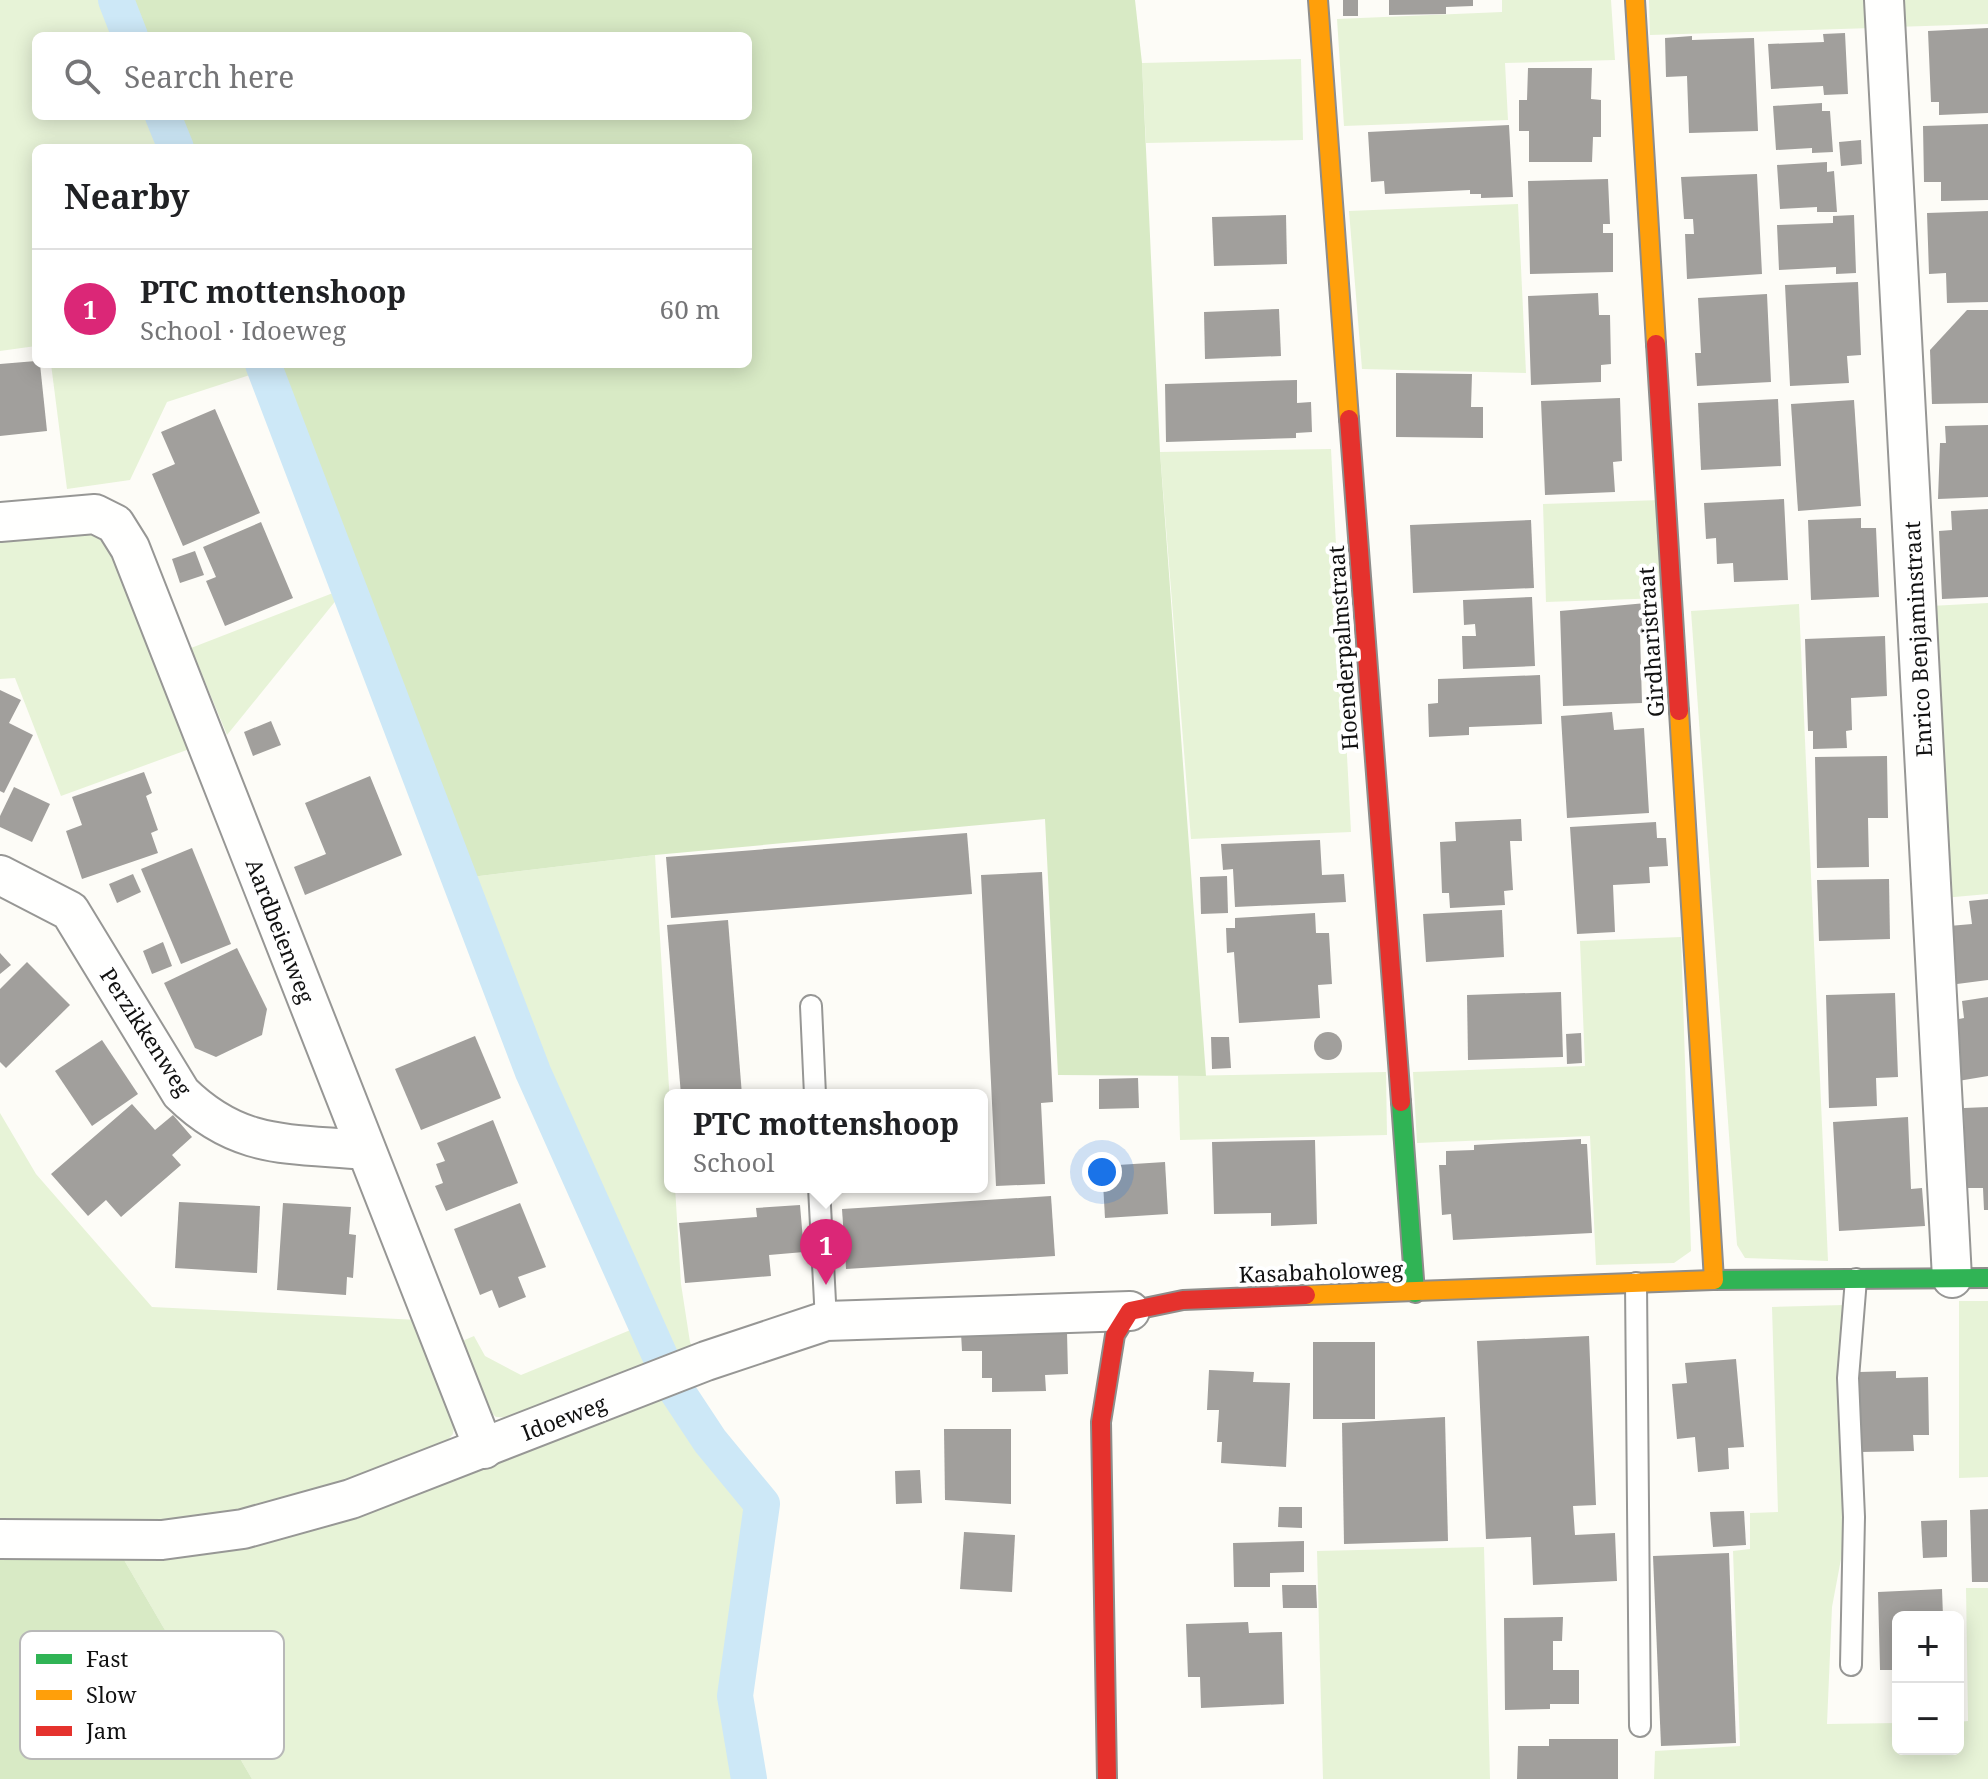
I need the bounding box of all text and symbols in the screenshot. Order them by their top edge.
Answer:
search box [32,32,752,120]
icon: search [60,54,104,98]
text: Search here [124,56,294,97]
text: Nearby [64,173,190,219]
text: PTC mottenshoop [140,271,406,312]
text: 1 [83,291,97,327]
text: 60 m [660,291,720,327]
text: School · Idoeweg [140,312,346,348]
street label: Enrico Benjaminstraat [1896,520,1938,758]
street label: Hoenderpalmstraat [1320,544,1364,752]
street label: Girdharistraat [1630,566,1670,718]
street label: Aardbeienweg [240,854,322,1007]
street label: Perzikkenweg [94,961,200,1102]
popup [664,1089,988,1193]
text: PTC mottenshoop [693,1103,959,1144]
text: School [693,1144,774,1180]
your location [1082,1152,1122,1192]
pin: 1 [800,1219,852,1285]
street label: Kasabaholoweg [1238,1253,1404,1289]
street label: Idoeweg [517,1387,611,1447]
map controls [1892,1611,1964,1755]
button: + [1892,1611,1964,1683]
legend [20,1631,284,1759]
text: Fast [86,1643,128,1673]
text: Slow [86,1679,136,1709]
button: − [1892,1683,1964,1755]
text: Jam [85,1715,127,1745]

